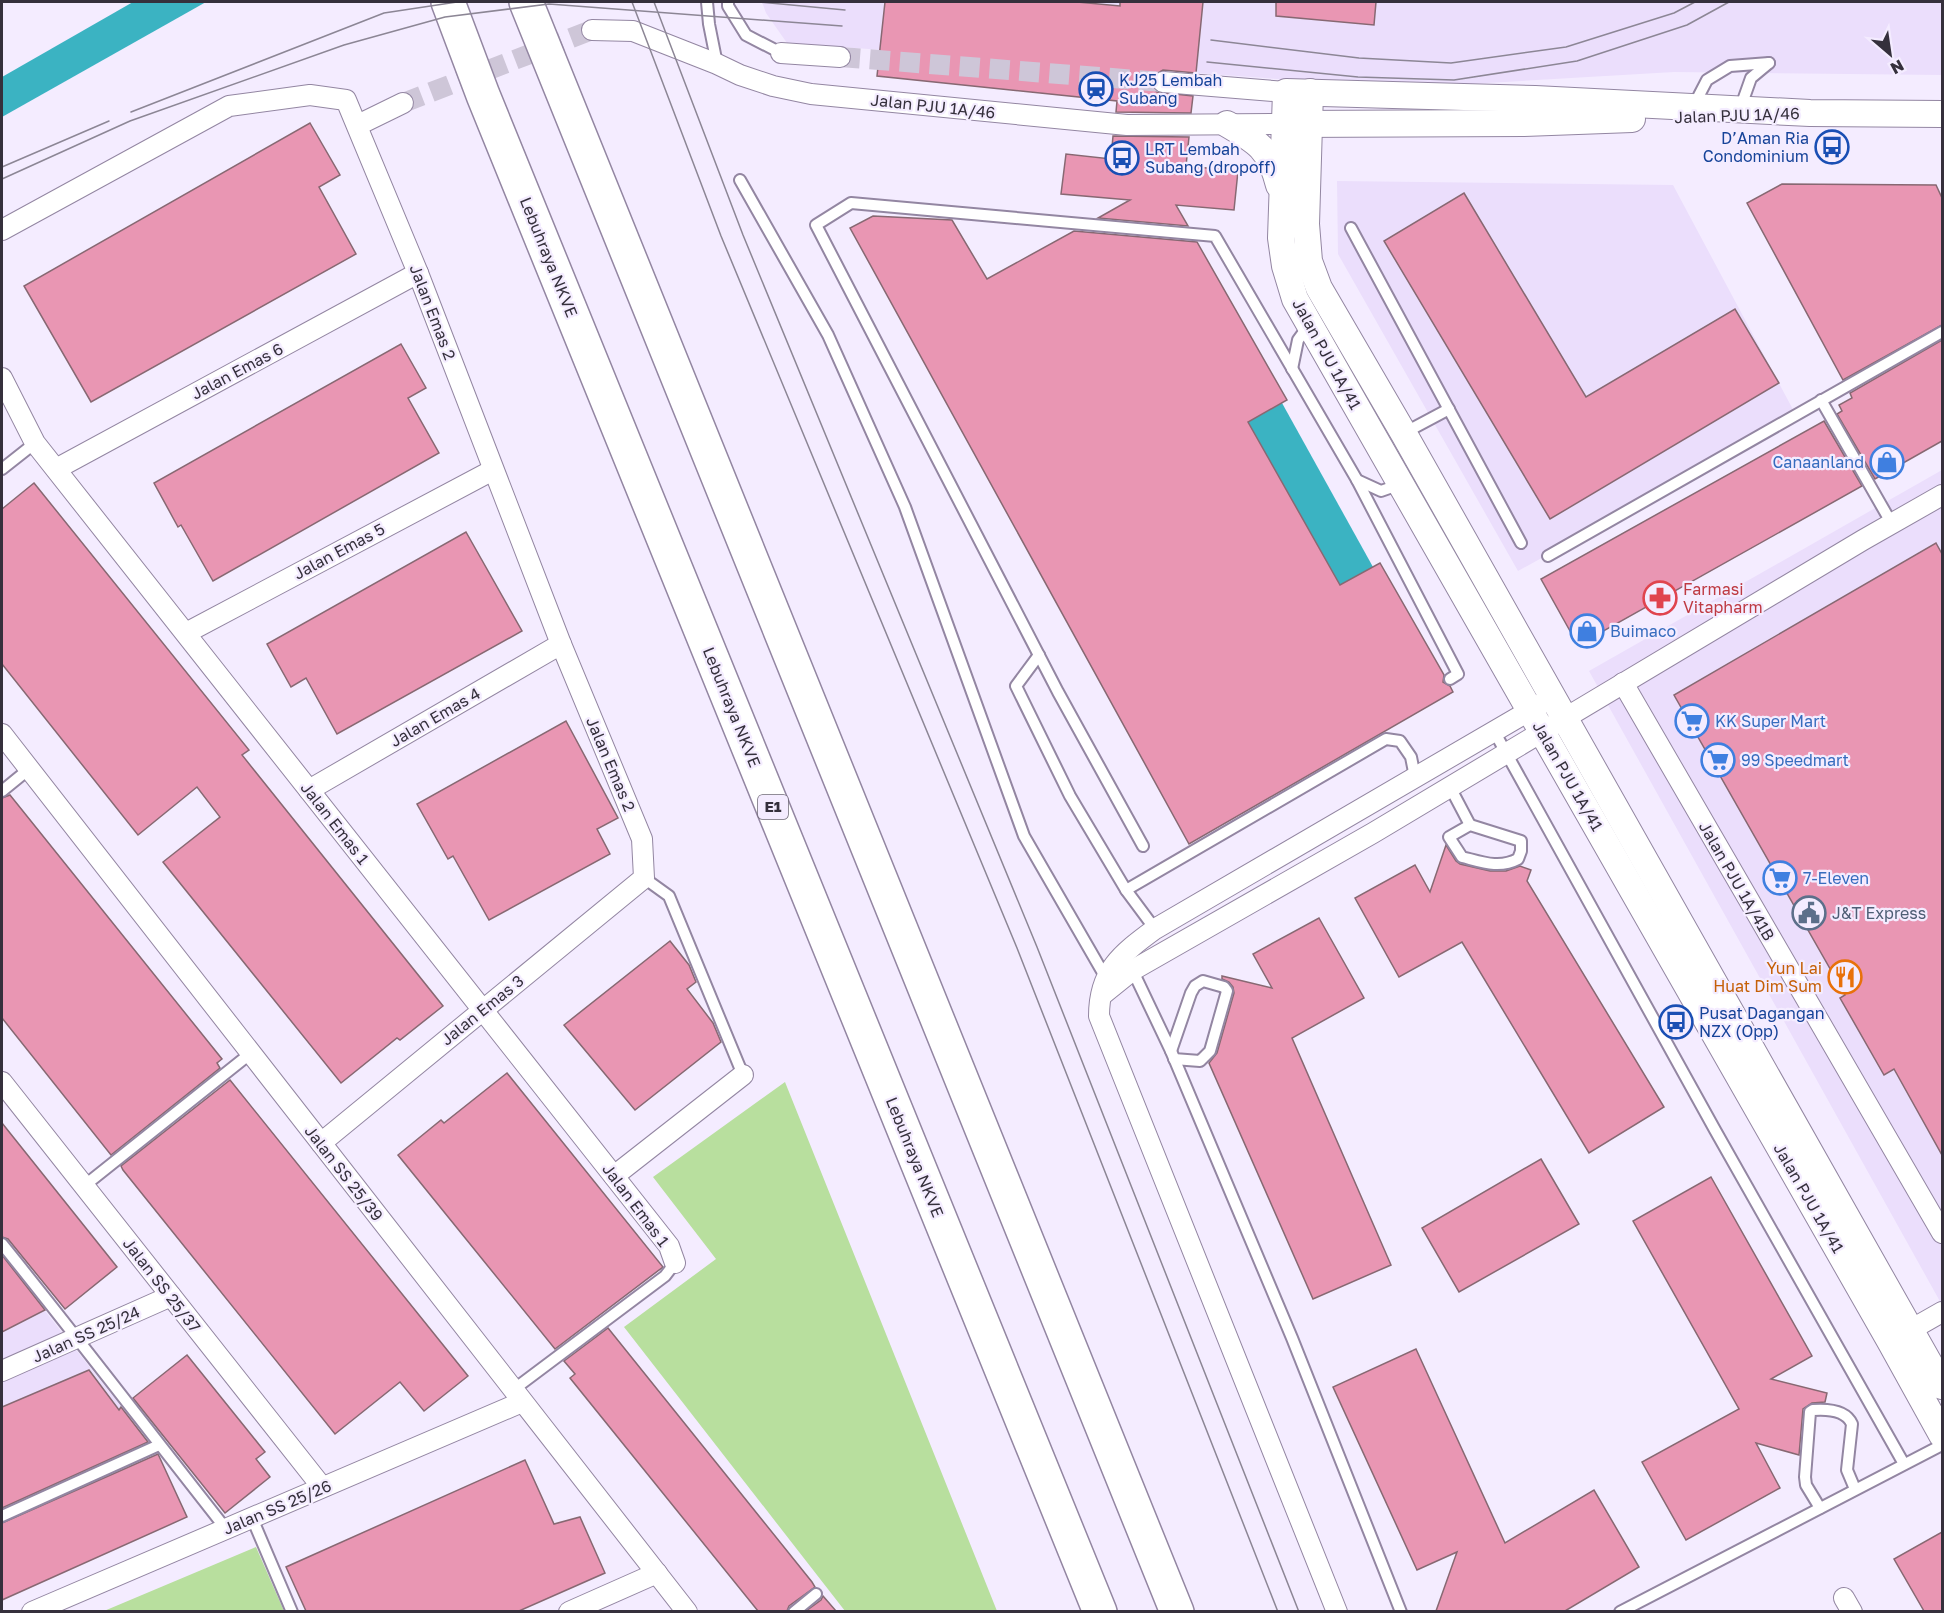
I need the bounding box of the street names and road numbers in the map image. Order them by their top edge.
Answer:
street label: Jalan PJU 1A/46 [870,89,996,123]
street label: Jalan PJU 1A/46 [1674,103,1800,127]
street label: Lebuhraya NKVE [516,194,582,320]
street label: Jalan Emas 2 [406,261,460,363]
street label: Jalan PJU 1A/41 [1288,295,1366,413]
street label: Jalan Emas 6 [188,338,286,404]
street label: Jalan Emas 5 [290,519,388,583]
street label: Lebuhraya NKVE [699,644,765,770]
street label: Jalan Emas 4 [386,683,484,751]
street label: Jalan Emas 2 [582,714,640,814]
street label: Jalan PJU 1A/41 [1528,718,1608,835]
street label: Jalan Emas 1 [297,778,374,868]
road number: E1 [758,795,788,819]
street label: Jalan PJU 1A/41B [1695,818,1779,944]
street label: Jalan Emas 3 [437,971,527,1049]
street label: Lebuhraya NKVE [882,1094,948,1220]
street label: Jalan SS 25/39 [301,1121,387,1225]
street label: Jalan PJU 1A/41 [1769,1140,1849,1257]
street label: Jalan Emas 1 [598,1159,674,1251]
street label: Jalan SS 25/37 [119,1234,205,1336]
street label: Jalan SS 25/24 [29,1301,143,1367]
street label: Jalan SS 25/26 [220,1475,334,1539]

